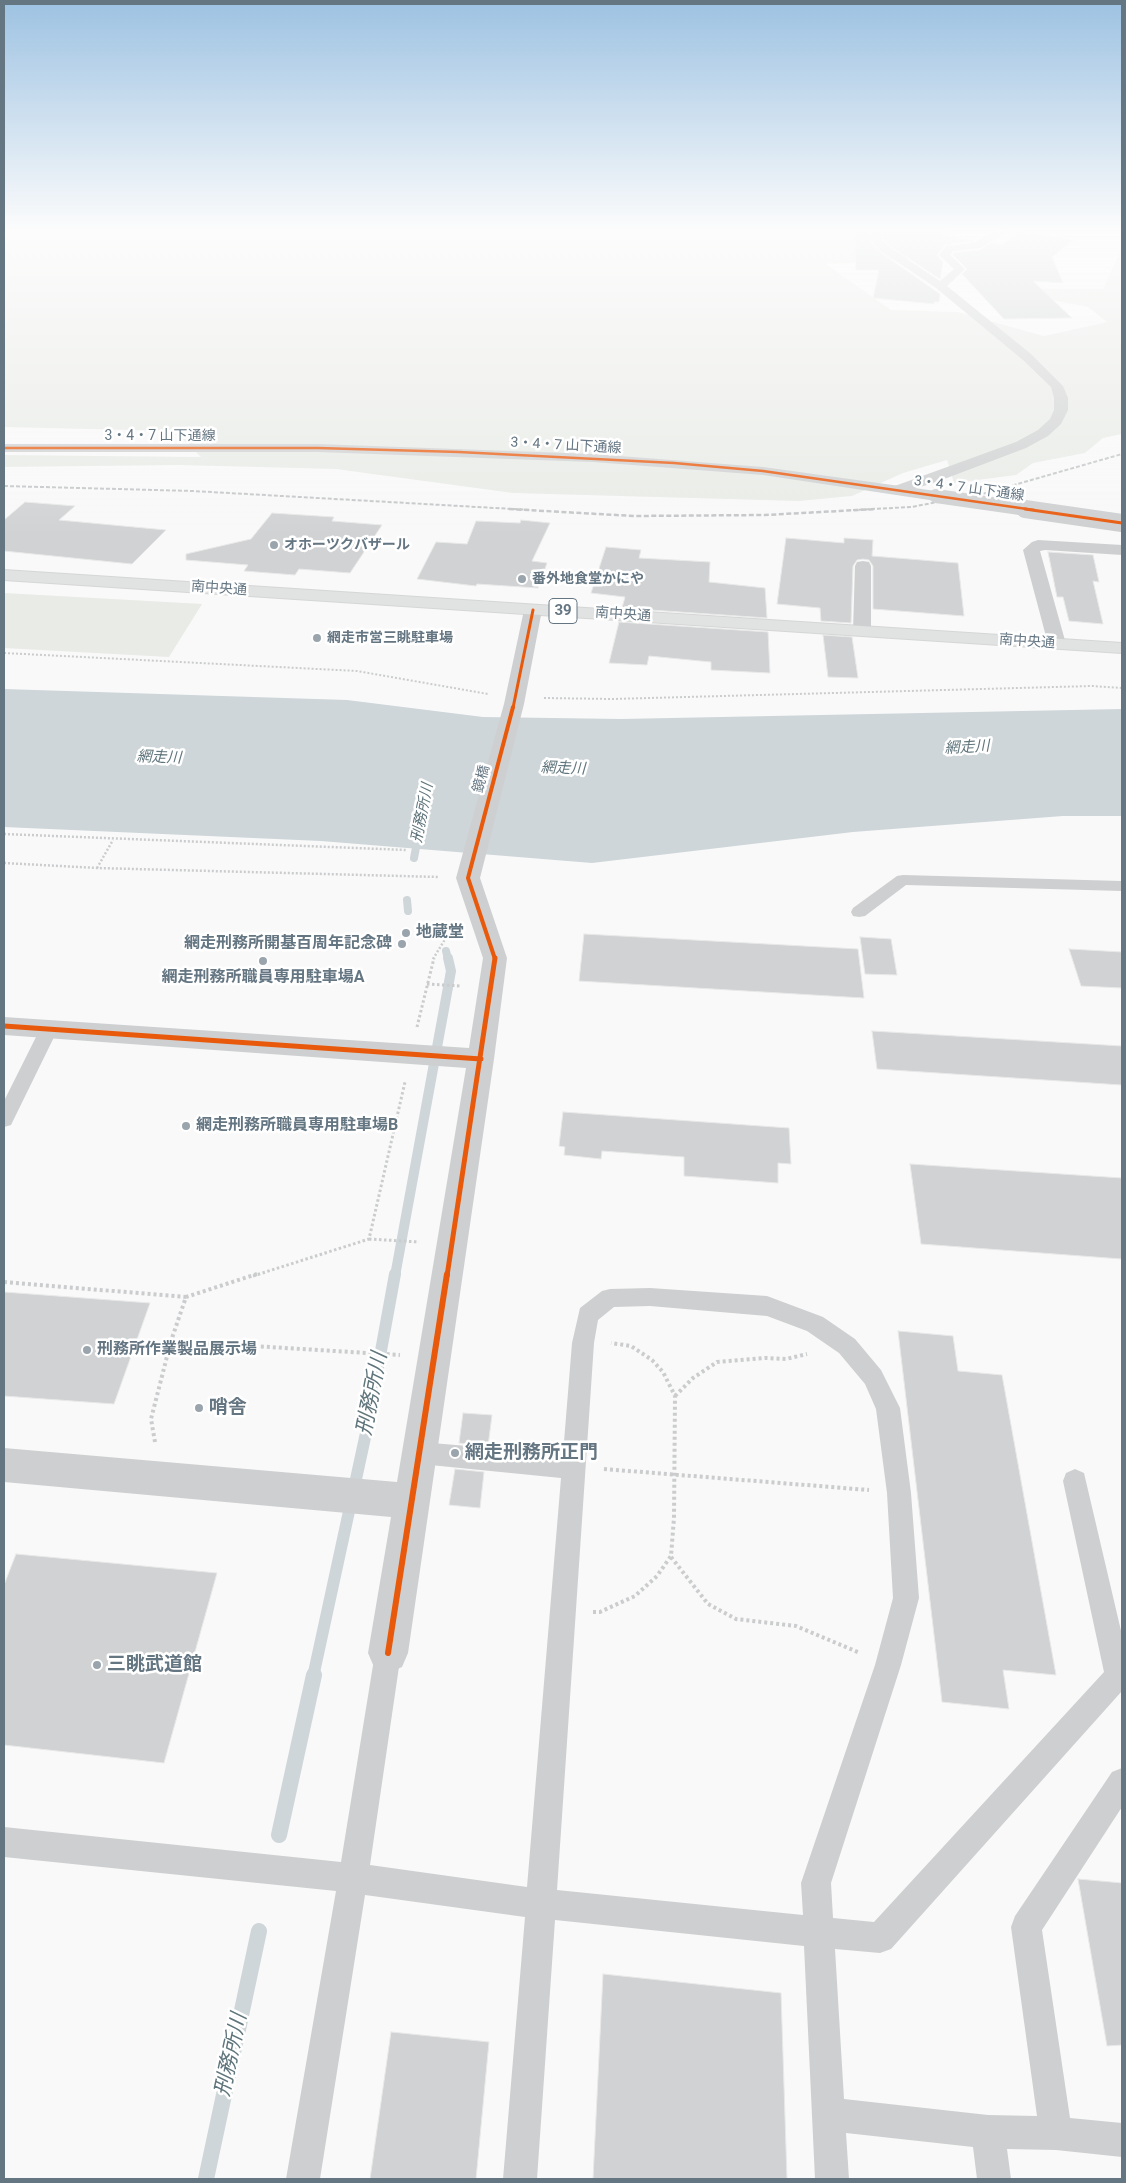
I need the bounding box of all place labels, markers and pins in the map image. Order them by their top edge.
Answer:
place label: オホーツクバザール [284,537,410,553]
marker: オホーツクバザール [268,539,280,551]
place label: 番外地食堂かにや [532,571,644,587]
marker: 番外地食堂かにや [516,573,528,585]
place label: 網走市営三眺駐車場 [327,630,453,646]
marker: 網走市営三眺駐車場 [311,632,323,644]
place label: 地蔵堂 [416,923,464,943]
marker: 地蔵堂 [400,927,412,939]
place label: 網走刑務所開基百周年記念碑 [184,934,392,954]
marker: 網走刑務所開基百周年記念碑 [396,938,408,950]
marker: 網走刑務所職員専用駐車場A [257,955,269,967]
place label: 網走刑務所職員専用駐車場A [162,968,364,988]
place label: 網走刑務所職員専用駐車場B [196,1116,398,1136]
marker: 網走刑務所職員専用駐車場B [180,1120,192,1132]
place label: 刑務所作業製品展示場 [97,1340,257,1360]
marker: 刑務所作業製品展示場 [81,1344,93,1356]
place label: 哨舎 [209,1397,247,1419]
marker: 哨舎 [193,1402,205,1414]
place label: 網走刑務所正門 [465,1442,598,1464]
marker: 網走刑務所正門 [449,1447,461,1459]
place label: 三眺武道館 [107,1654,202,1676]
marker: 三眺武道館 [91,1659,103,1671]

